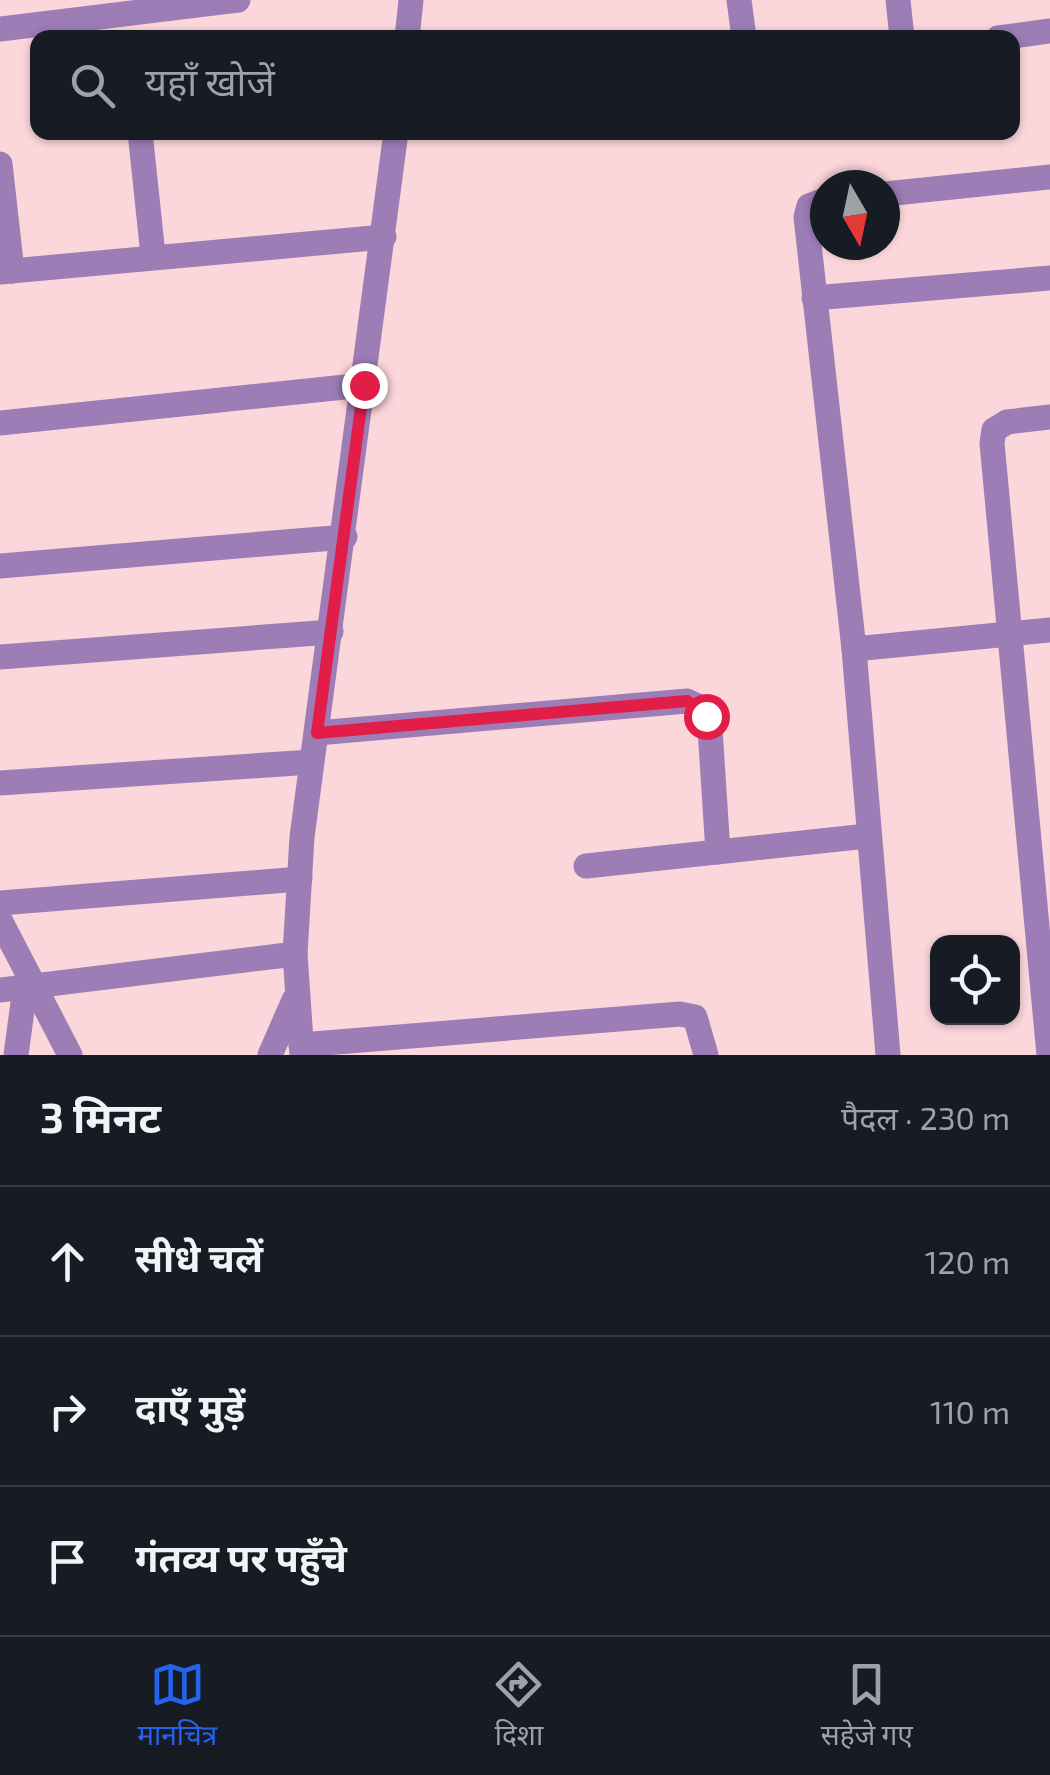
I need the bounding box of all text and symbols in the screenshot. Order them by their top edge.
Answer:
search box [30,30,1020,140]
icon: search [65,58,120,113]
text: यहाँ खोजें [145,58,275,104]
north arrow [810,170,900,260]
route end [342,363,388,409]
route start [684,694,730,740]
map controls [930,935,1020,1025]
button: locate [930,935,1020,1025]
text: 3 मिनट [40,1091,161,1141]
text: पैदल · 230 m [841,1098,1010,1136]
icon: ahead [40,1234,95,1289]
text: सीधे चलें [135,1234,263,1280]
text: 120 m [925,1242,1010,1280]
icon: right [40,1384,95,1439]
text: दाएँ मुड़ें [135,1384,245,1430]
text: 110 m [930,1392,1010,1430]
icon: arrive [40,1534,95,1589]
text: गंतव्य पर पहुँचे [135,1534,347,1580]
tab: मानचित्र [137,1657,217,1756]
tab: दिशा [491,1657,546,1756]
tab: सहेजे गए [821,1657,913,1756]

